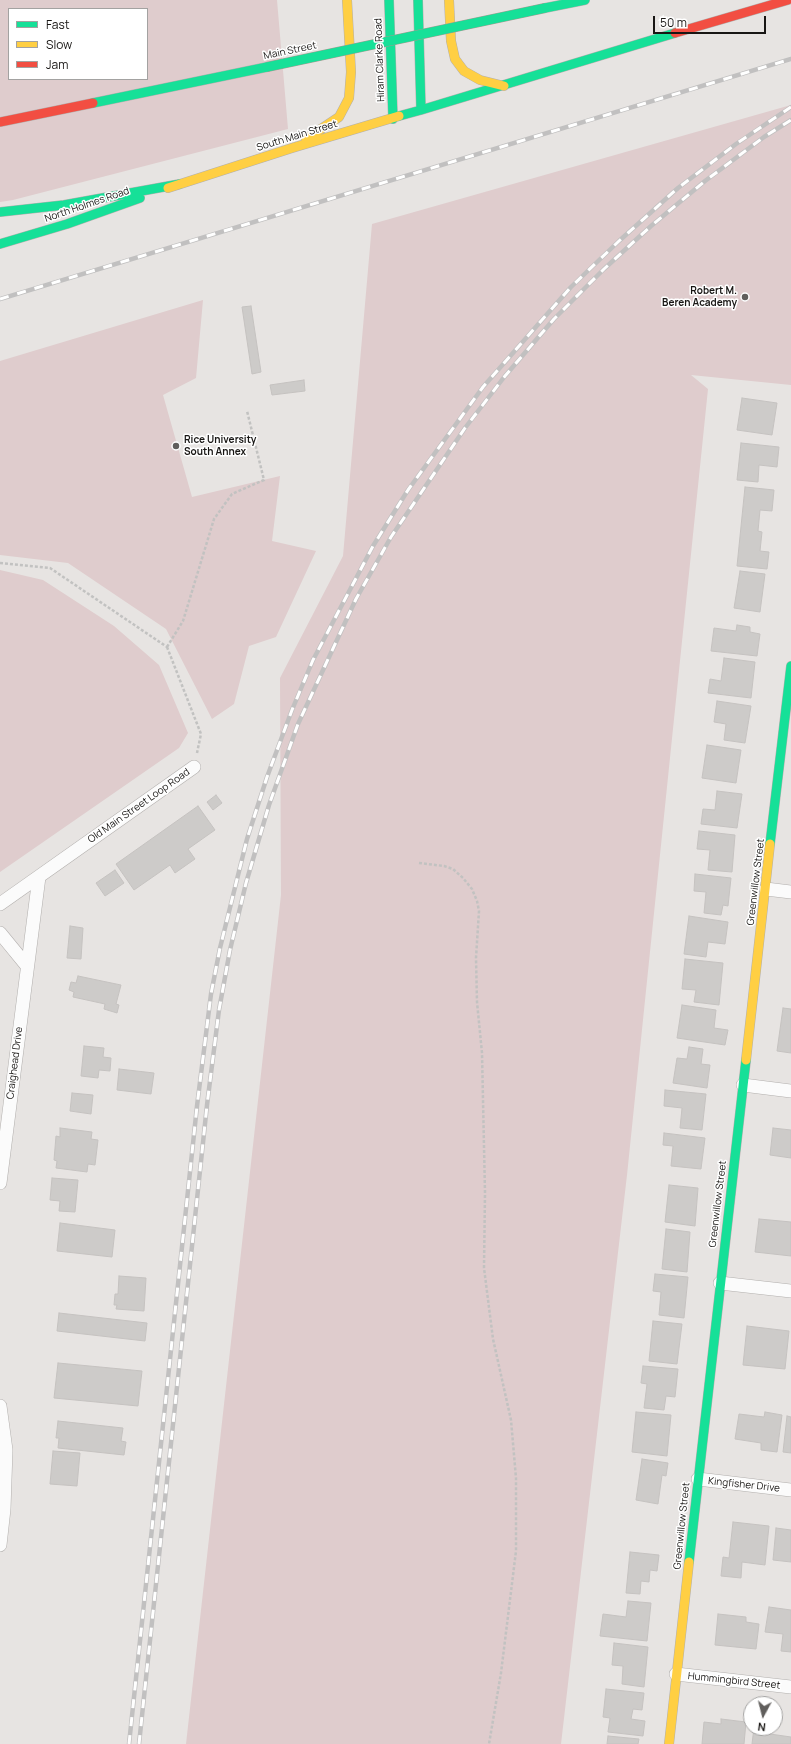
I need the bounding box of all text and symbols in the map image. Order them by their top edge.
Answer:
legend [8,8,148,80]
scale bar [655,8,768,34]
text: 50 m [660,14,687,31]
text: Fast [46,16,70,33]
street label: Hiram Clarke Road [373,18,387,102]
text: Slow [46,36,72,53]
street label: Main Street [263,40,317,62]
text: Jam [46,56,68,73]
street label: South Main Street [255,118,339,154]
street label: North Holmes Road [43,185,131,225]
place label: Robert M. Beren Academy [662,285,737,308]
marker: Robert M. Beren Academy [740,292,750,302]
place label: Rice University South Annex [184,434,256,458]
marker: Rice University South Annex [171,441,181,451]
street label: Old Main Street Loop Road [86,766,192,846]
street label: Greenwillow Street [745,838,767,926]
street label: Craighead Drive [5,1026,25,1100]
street label: Greenwillow Street [707,1160,729,1248]
street label: Kingfisher Drive [707,1475,781,1495]
street label: Greenwillow Street [671,1482,693,1570]
street label: Hummingbird Street [687,1670,781,1692]
north arrow [743,1696,783,1736]
text: N [757,1719,766,1735]

